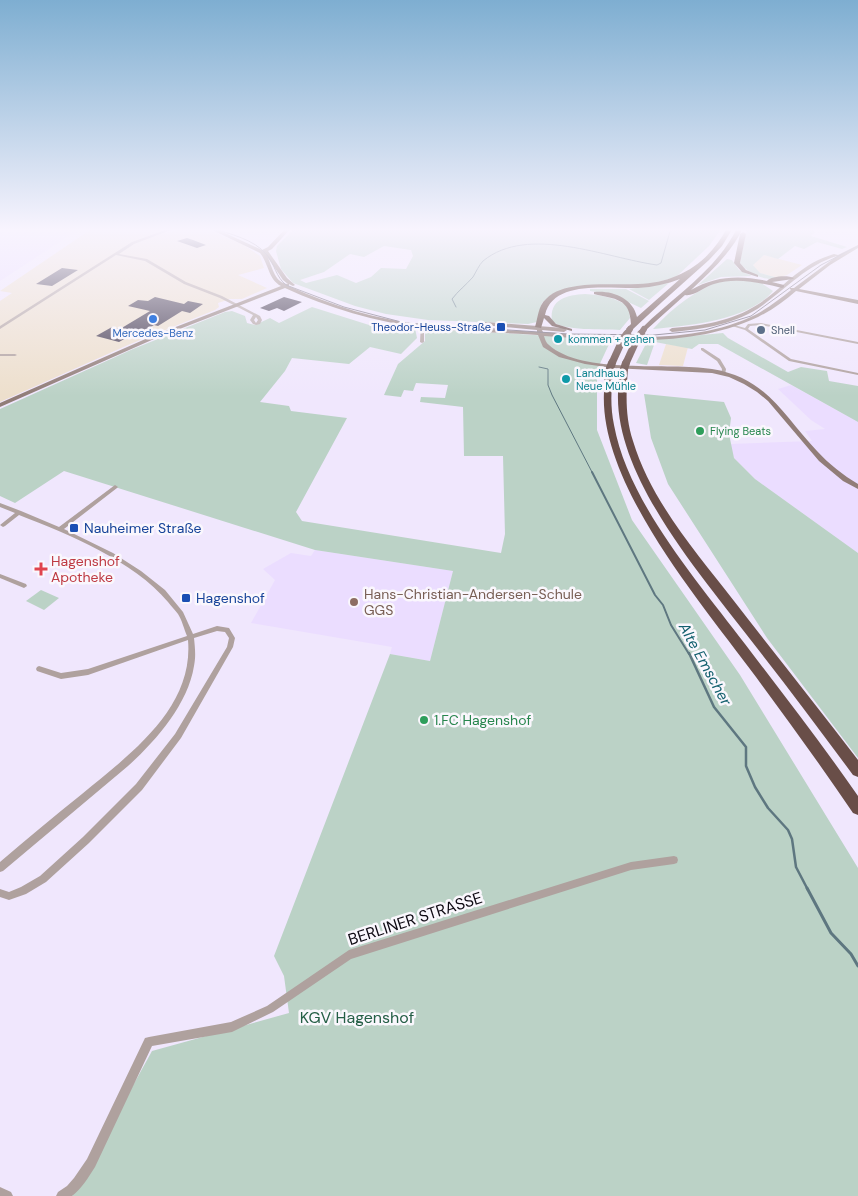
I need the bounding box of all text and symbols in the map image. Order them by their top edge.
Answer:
marker: Mercedes-Benz [147,313,159,325]
place label: Theodor-Heuss-Straße [371,320,491,334]
marker: Theodor-Heuss-Straße [495,321,507,333]
place label: Shell [771,323,795,337]
marker: Shell [755,324,767,336]
place label: Mercedes-Benz [113,326,193,340]
place label: kommen + gehen [568,332,655,346]
marker: kommen + gehen [552,333,564,345]
place label: Landhaus Neue Mühle [576,366,636,393]
marker: Landhaus Neue Mühle [560,373,572,385]
place label: Flying Beats [710,424,771,438]
marker: Flying Beats [694,425,706,437]
place label: Nauheimer Straße [84,519,201,537]
marker: Nauheimer Straße [68,522,80,534]
place label: Hagenshof Apotheke [51,552,120,586]
marker: Hagenshof Apotheke [35,563,47,575]
place label: Hans-Christian-Andersen-Schule GGS [364,585,582,619]
place label: Hagenshof [196,589,265,607]
marker: Hagenshof [180,592,192,604]
marker: Hans-Christian-Andersen-Schule GGS [348,596,360,608]
water label: Alte Emscher [674,618,736,709]
place label: 1.FC Hagenshof [434,711,531,729]
marker: 1.FC Hagenshof [418,714,430,726]
street label: BERLINER STRASSE [345,887,485,950]
park label: KGV Hagenshof [300,1007,414,1028]

